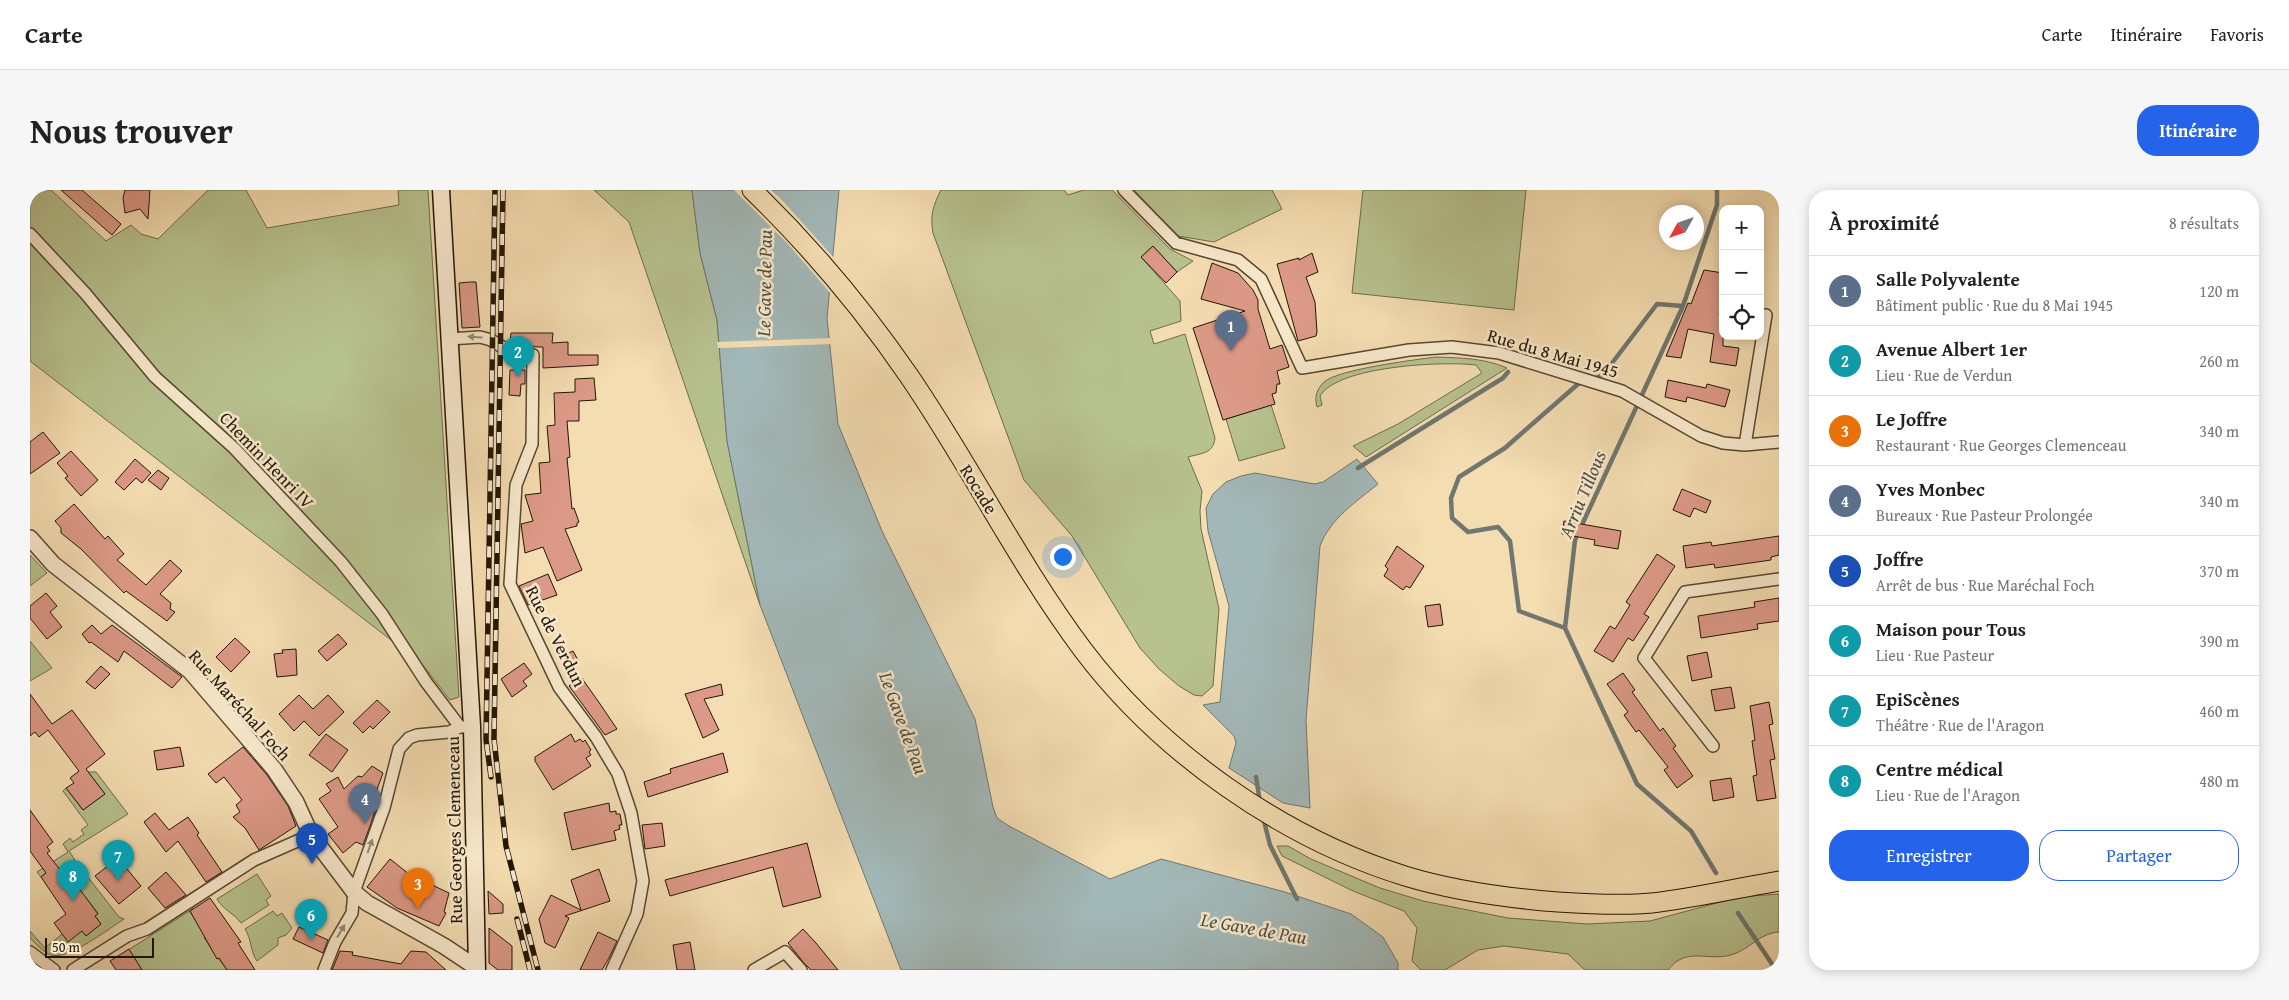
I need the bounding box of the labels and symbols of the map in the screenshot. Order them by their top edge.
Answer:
north arrow [1659,205,1704,250]
water label: Le Gave de Pau [749,229,779,338]
pin: 1 [1215,310,1247,351]
street label: Rue du 8 Mai 1945 [1484,321,1622,385]
one-way arrow [467,333,483,341]
pin: 2 [502,336,534,377]
street label: Chemin Henri IV [213,405,321,515]
water label: Arriu Tillous [1551,446,1613,543]
street label: Rocade [953,459,1005,519]
your location [1050,544,1076,570]
street label: Rue de Verdun [519,581,593,691]
street label: Rue Maréchal Foch [182,643,298,767]
water label: Le Gave de Pau [872,667,936,778]
street label: Rue Georges Clemenceau [439,736,469,924]
pin: 4 [349,783,381,824]
pin: 5 [296,823,328,864]
one-way arrow [366,838,374,853]
pin: 7 [102,840,134,881]
pin: 8 [57,860,89,901]
pin: 3 [402,868,434,909]
pin: 6 [295,899,327,940]
water label: Le Gave de Pau [1198,905,1309,951]
one-way arrow [337,925,346,938]
scale bar [45,935,154,958]

